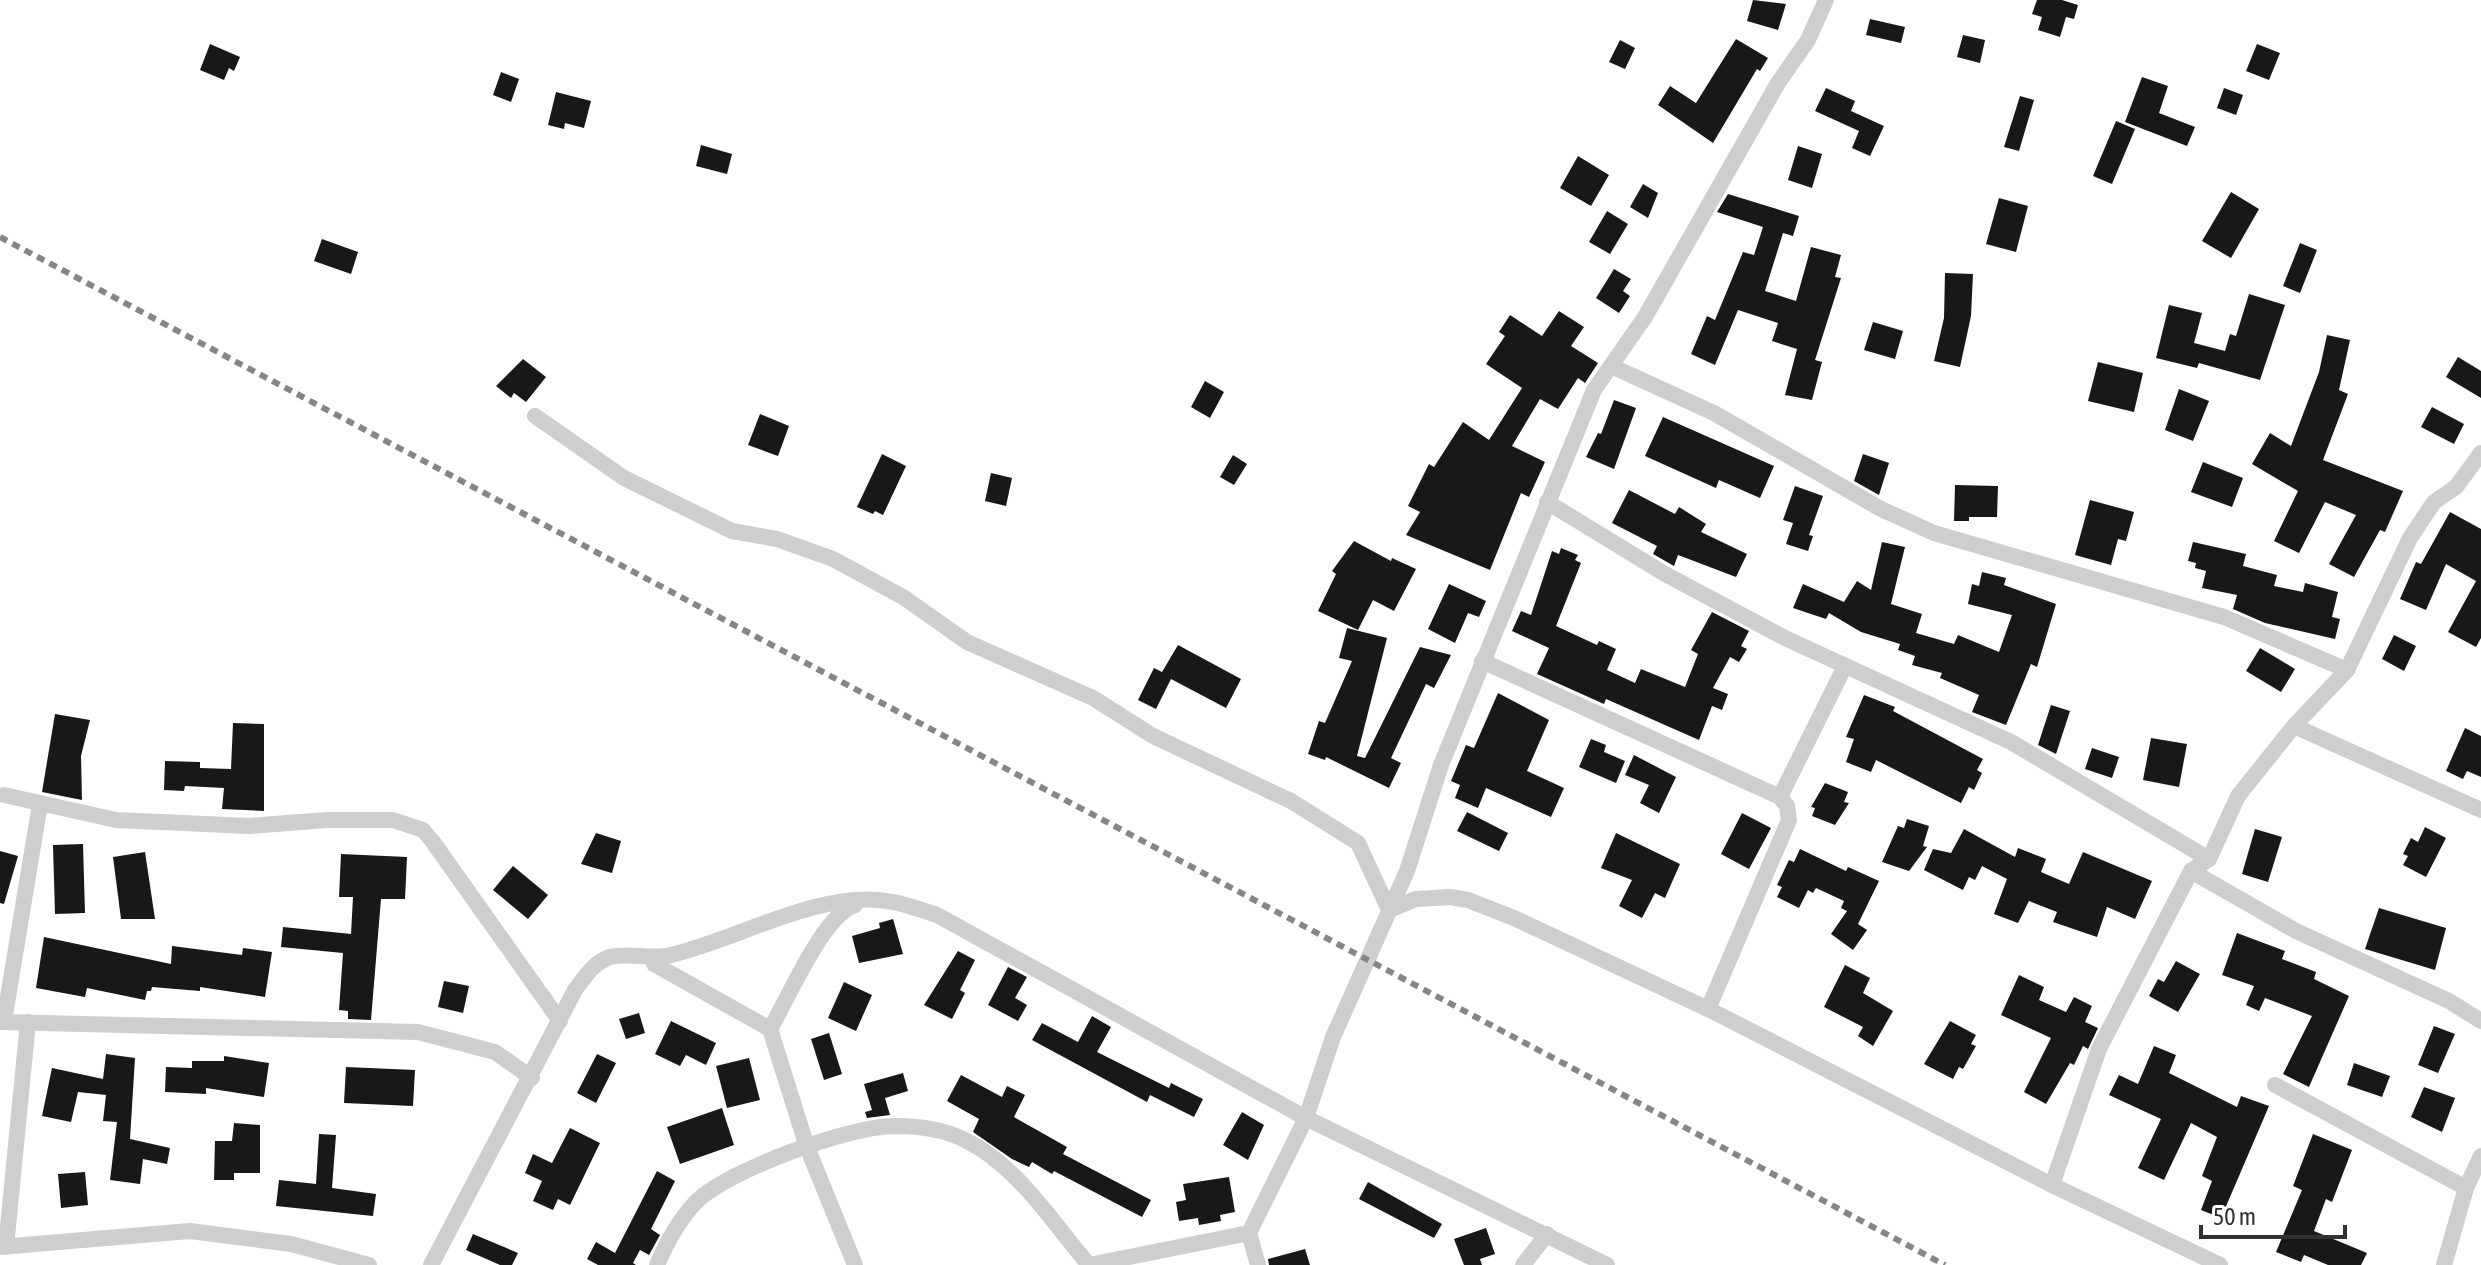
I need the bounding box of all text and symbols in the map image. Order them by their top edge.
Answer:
scale bar [2201,1189,2345,1239]
text: 50 m [2213,1203,2256,1230]

